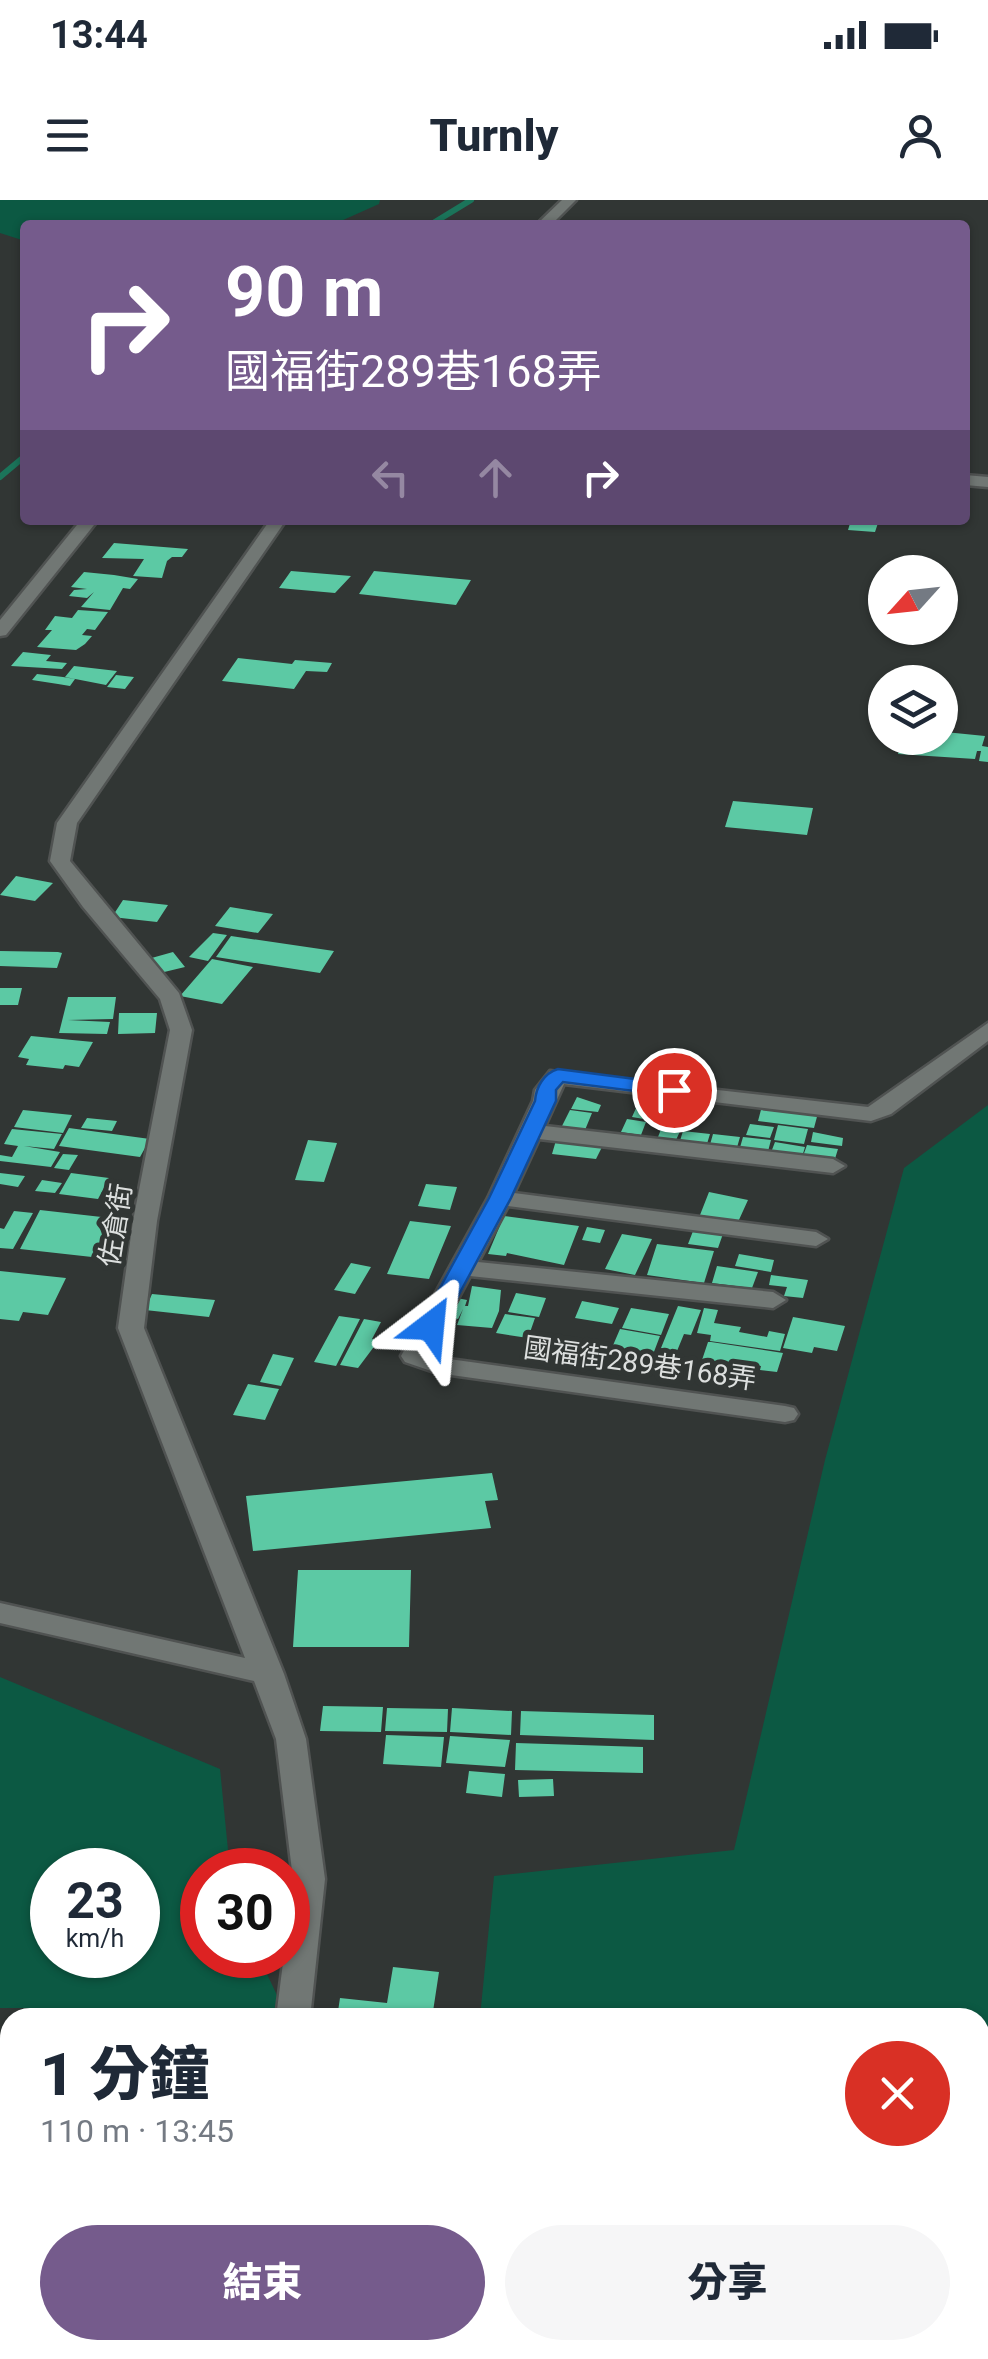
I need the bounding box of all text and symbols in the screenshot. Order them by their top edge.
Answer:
text: 13:44 [50,13,148,57]
icon: menu [40,108,95,163]
icon: person [893,108,948,163]
text: Turnly [429,109,559,162]
text: 90 m [225,251,383,333]
icon: right [60,260,190,390]
text: 國福街289巷168弄 [225,345,602,398]
icon: left [363,450,418,505]
icon: ahead [468,450,523,505]
icon: right [573,450,628,505]
north arrow [868,555,958,645]
map controls [868,555,958,755]
button: layers [868,665,958,755]
pin [632,1048,717,1133]
icon: arrive [647,1063,702,1118]
street label: 佐倉街 [93,1181,138,1269]
position arrow [379,1274,483,1378]
street label: 國福街289巷168弄 [522,1331,758,1396]
speed limit sign: 30 [180,1848,310,1978]
text: 23 [66,1872,124,1930]
text: km/h [66,1924,124,1953]
text: 1 分鐘 [40,2039,210,2110]
button: close [845,2041,950,2146]
text: 110 m · 13:45 [40,2112,234,2150]
button: 結束 [40,2225,485,2340]
button: 分享 [505,2225,950,2340]

